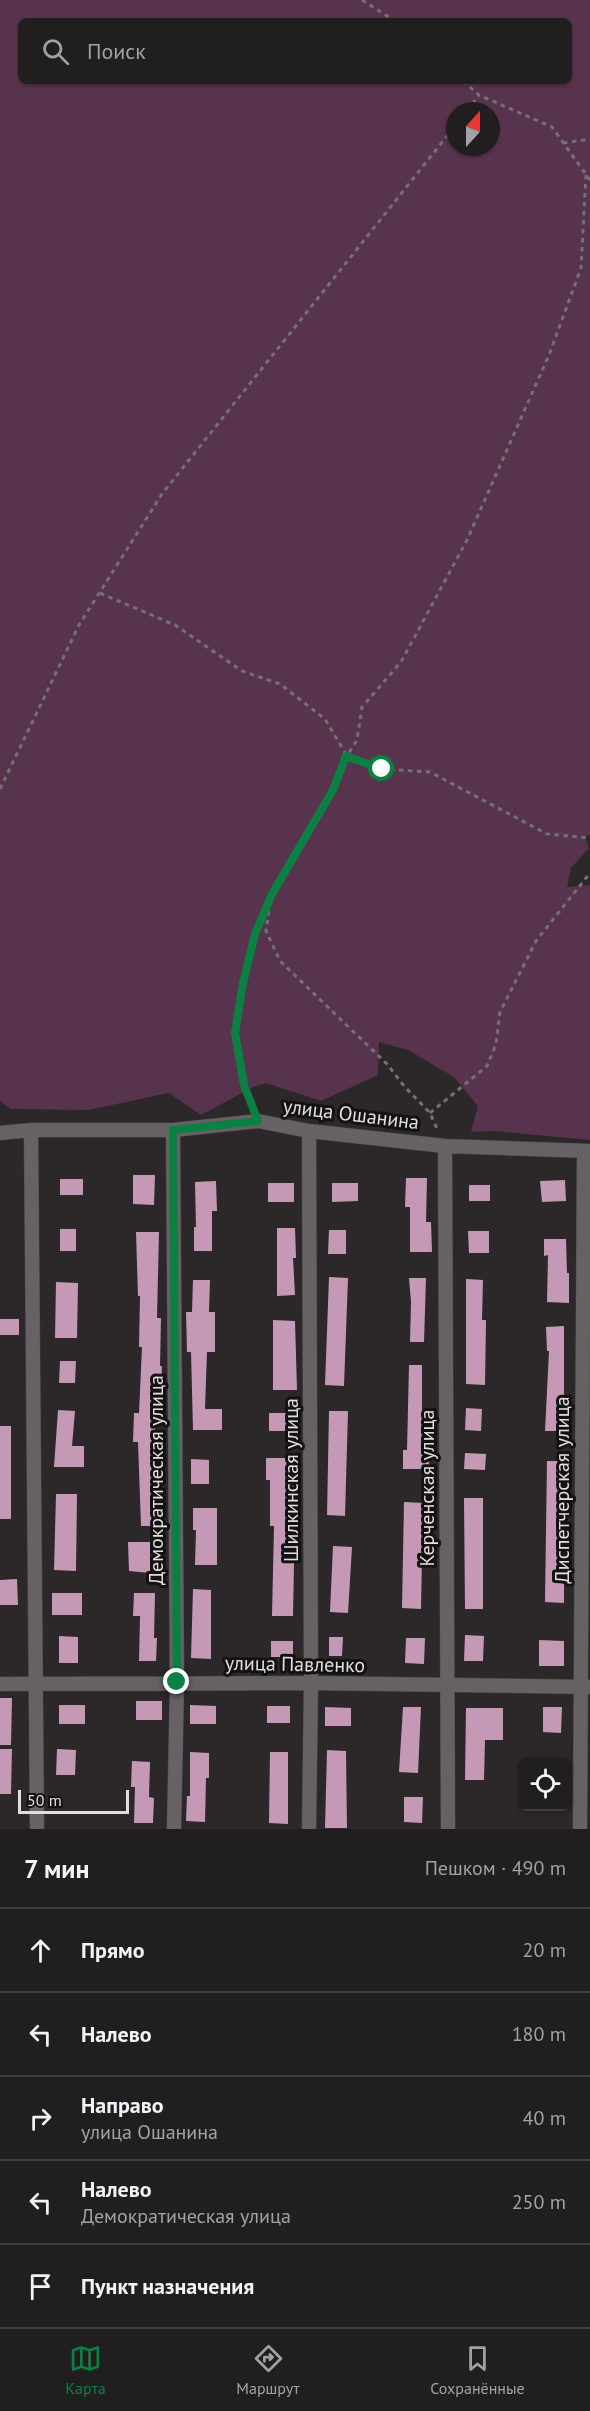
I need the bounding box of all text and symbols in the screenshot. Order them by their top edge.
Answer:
search box [18,18,572,84]
icon: search [39,35,72,68]
text: Поиск [87,37,146,65]
north arrow [446,102,500,156]
route start [368,755,394,781]
street label: улица Ошанина [281,1093,421,1135]
street label: Демократическая улица [143,1375,169,1585]
street label: Диспетчерская улица [549,1396,575,1584]
street label: Шилкинская улица [278,1398,304,1562]
street label: Керченская улица [414,1410,440,1566]
street label: улица Павленко [225,1650,365,1678]
route end [163,1668,189,1694]
map controls [518,1757,572,1811]
button: locate [518,1757,572,1811]
scale bar [18,1787,129,1814]
text: 50 m [27,1790,62,1810]
text: 7 мин [24,1852,89,1885]
text: Пешком · 490 m [425,1855,566,1881]
icon: ahead [24,1934,57,1967]
text: Прямо [81,1936,144,1964]
text: 20 m [523,1937,566,1963]
icon: left [24,2018,57,2051]
text: Налево [81,2020,152,2048]
text: 180 m [512,2021,566,2047]
text: Направо [81,2091,164,2119]
icon: right [24,2102,57,2135]
text: 40 m [523,2105,566,2131]
text: улица Ошанина [81,2119,218,2145]
text: Налево [81,2175,152,2203]
icon: left [24,2186,57,2219]
text: 250 m [512,2189,566,2215]
text: Демократическая улица [81,2203,291,2229]
icon: arrive [24,2270,57,2303]
text: Пункт назначения [81,2272,254,2300]
tab: Карта [65,2342,106,2398]
tab: Маршрут [236,2342,300,2398]
tab: Сохранённые [430,2342,525,2398]

